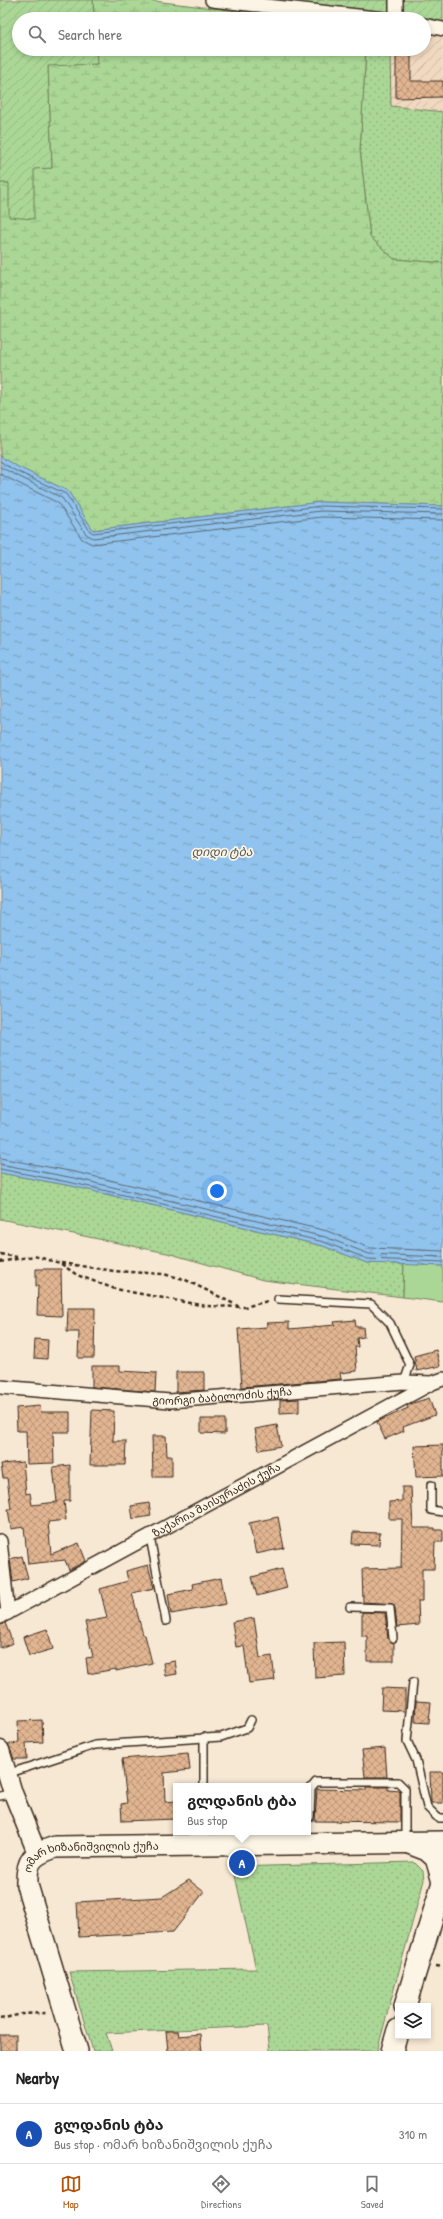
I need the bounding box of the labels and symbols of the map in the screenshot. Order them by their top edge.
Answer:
water label: დიდი ტბა [192,843,253,860]
your location [207,1181,227,1201]
street label: გიორგი ბაბილოძის ქუჩა [152,1384,293,1408]
street label: ზაქარია მაისურაძის ქუჩა [150,1459,283,1540]
street label: ომარ ხიზანიშვილის ქუჩა [20,1839,159,1874]
pin: A [229,1848,255,1878]

